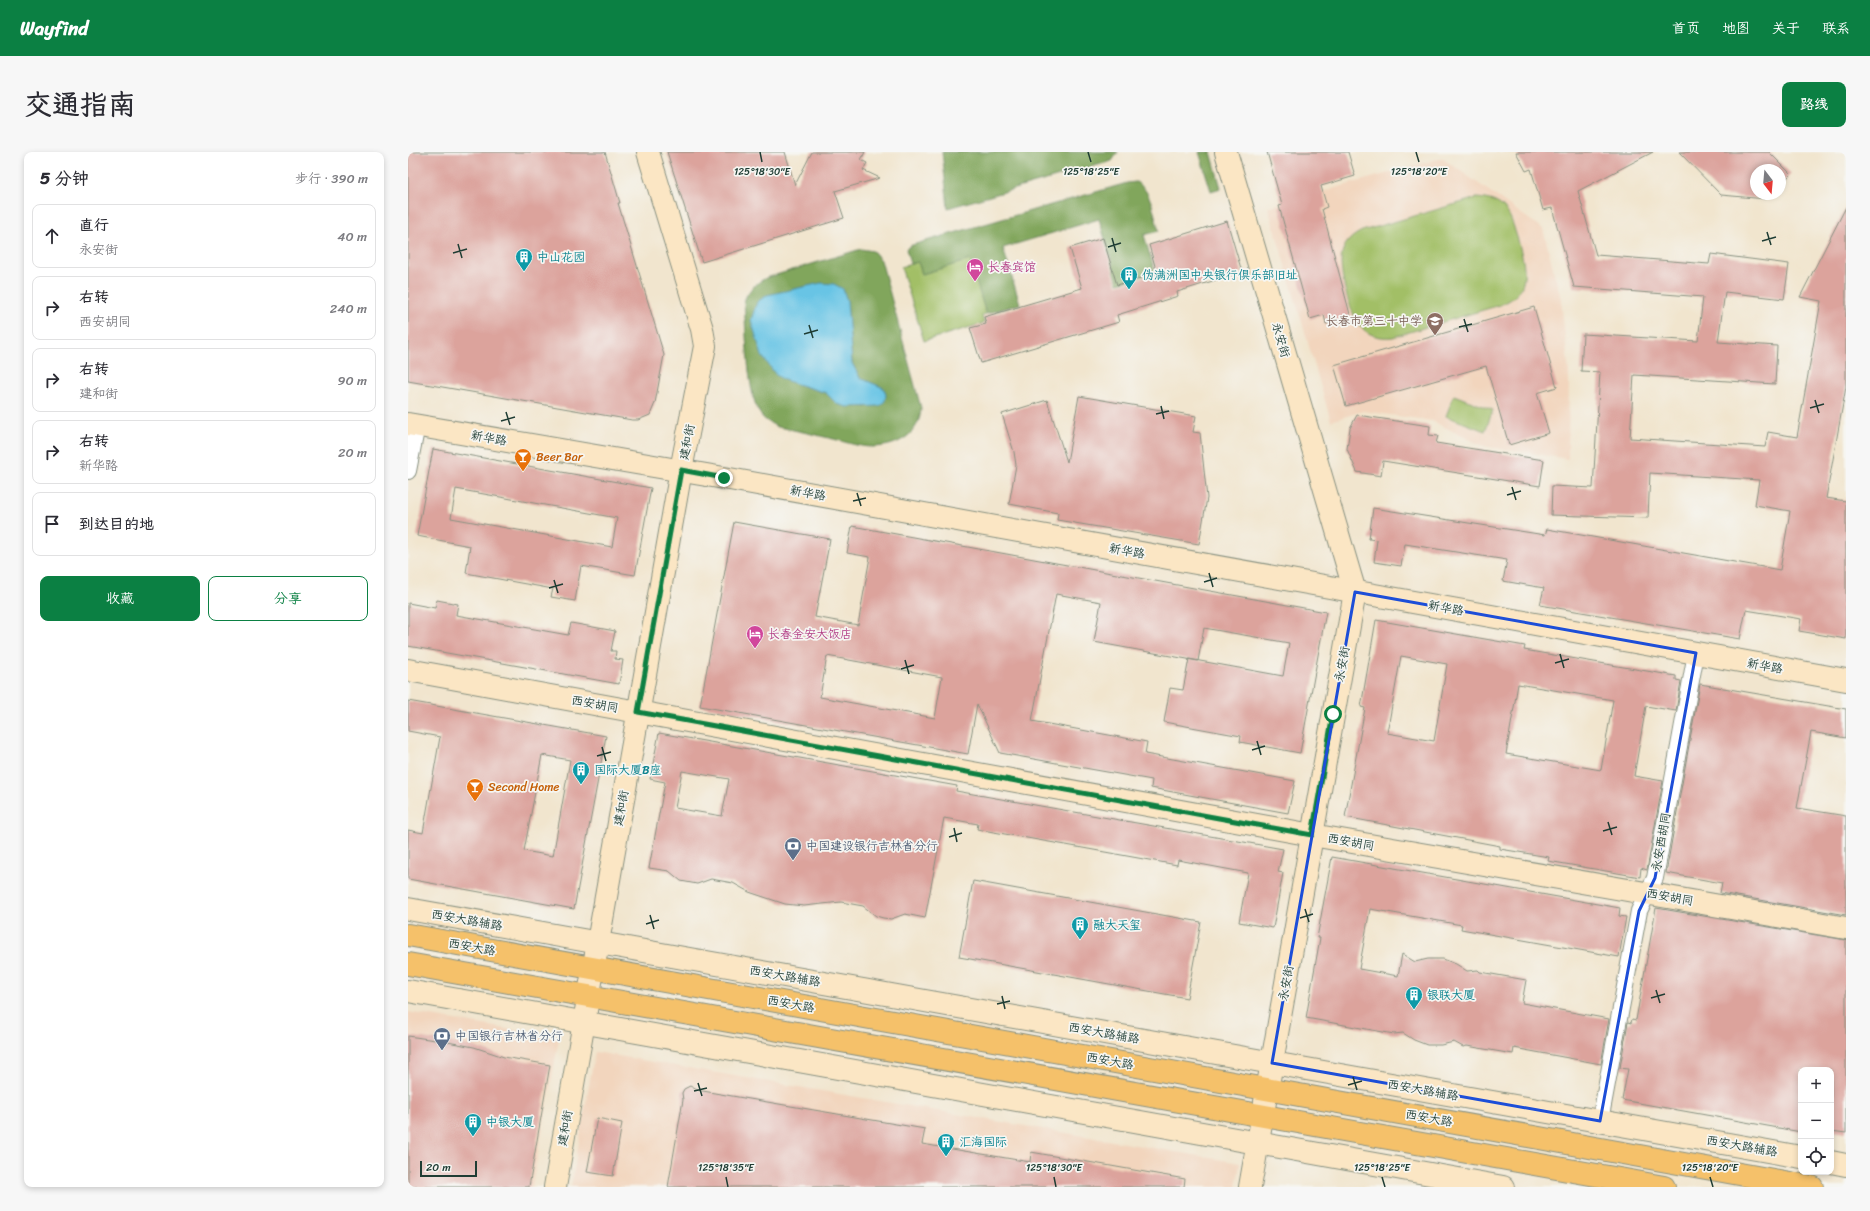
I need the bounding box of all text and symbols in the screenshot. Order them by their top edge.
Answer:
text: Wayfind [20,12,88,45]
text: 首页 [1672,16,1700,41]
text: 地图 [1722,16,1750,41]
text: 关于 [1772,16,1800,41]
text: 联系 [1822,16,1850,41]
text: 交通指南 [24,80,136,129]
button: 路线 [1782,82,1846,127]
text: 5 分钟 [40,163,89,193]
text: 125°18'30"E [734,163,791,181]
text: 125°18'25"E [1063,163,1120,181]
text: 125°18'20"E [1391,163,1449,181]
north arrow [1750,164,1786,200]
text: 步行 · 390 m [295,167,368,190]
text: 直行 [79,212,109,238]
icon: ahead [41,225,63,247]
text: 40 m [337,225,367,248]
text: 永安街 [79,238,118,261]
place label: 中山花园 [537,246,585,268]
building icon: 中山花园 [514,247,534,272]
place label: 长春宾馆 [988,256,1036,278]
hotel icon: 长春宾馆 [965,257,985,282]
place label: 伪满洲国中央银行俱乐部旧址 [1142,264,1298,286]
building icon: 伪满洲国中央银行俱乐部旧址 [1119,265,1139,290]
text: 右转 [79,284,109,310]
icon: right [41,297,63,319]
text: 240 m [330,297,367,320]
text: 西安胡同 [79,310,131,333]
place label: 长春市第三十中学 [1326,310,1422,332]
school or university icon: 长春市第三十中学 [1425,311,1445,336]
street label: 永安街 [1265,320,1297,360]
text: 右转 [79,356,109,382]
icon: right [41,369,63,391]
text: 90 m [337,369,367,392]
text: 建和街 [79,382,118,405]
street label: 建和街 [673,422,701,462]
street label: 新华路 [469,424,509,452]
text: 右转 [79,428,109,454]
icon: right [41,441,63,463]
text: 20 m [338,441,367,464]
place label: Beer Bar [536,446,584,468]
bar icon: Beer Bar [513,447,533,472]
text: 新华路 [79,454,118,477]
route end [715,469,733,487]
street label: 新华路 [788,479,828,507]
text: 到达目的地 [79,511,154,537]
icon: arrive [41,513,63,535]
street label: 新华路 [1107,537,1147,565]
button: 收藏 [40,576,200,621]
button: 分享 [208,576,368,621]
street label: 新华路 [1426,594,1466,622]
place label: 长春金安大饭店 [768,623,852,645]
hotel icon: 长春金安大饭店 [745,624,765,649]
street label: 永安街 [1328,644,1356,684]
street label: 新华路 [1745,652,1785,680]
street label: 西安胡同 [569,689,621,719]
route start [1324,705,1342,723]
place label: 国际大厦B座 [594,759,662,781]
building icon: 国际大厦B座 [571,760,591,785]
place label: Second Home [488,776,560,798]
bar icon: Second Home [465,777,485,802]
street label: 建和街 [607,788,635,828]
street label: 永安西胡同 [1645,811,1677,873]
street label: 西安胡同 [1325,827,1377,857]
place label: 中国建设银行吉林省分行 [806,835,938,857]
bank icon: 中国建设银行吉林省分行 [783,836,803,861]
street label: 西安胡同 [1644,882,1696,912]
street label: 西安大路辅路 [430,903,504,937]
place label: 融大天玺 [1093,914,1141,936]
building icon: 融大天玺 [1070,915,1090,940]
street label: 西安大路 [446,932,498,962]
street label: 西安大路辅路 [748,959,822,993]
street label: 永安街 [1272,963,1300,1003]
place label: 银联大厦 [1427,984,1475,1006]
building icon: 银联大厦 [1404,985,1424,1010]
street label: 西安大路 [765,989,817,1019]
street label: 西安大路辅路 [1067,1016,1141,1050]
place label: 中国银行吉林省分行 [455,1025,563,1047]
bank icon: 中国银行吉林省分行 [432,1026,452,1051]
street label: 西安大路 [1084,1046,1136,1076]
map controls [1798,1067,1834,1175]
button: + [1798,1067,1834,1103]
street label: 西安大路辅路 [1386,1073,1460,1107]
street label: 西安大路 [1403,1103,1455,1133]
button: − [1798,1103,1834,1139]
street label: 建和街 [551,1108,579,1148]
place label: 中银大厦 [486,1111,534,1133]
building icon: 中银大厦 [463,1112,483,1137]
street label: 西安大路辅路 [1705,1129,1779,1163]
place label: 汇海国际 [959,1131,1007,1153]
building icon: 汇海国际 [936,1132,956,1157]
button: locate [1798,1139,1834,1175]
text: 20 m [426,1158,451,1177]
scale bar [420,1159,477,1178]
text: 125°18'35"E [698,1159,755,1177]
text: 125°18'30"E [1026,1159,1083,1177]
text: 125°18'25"E [1354,1159,1411,1177]
text: 125°18'20"E [1682,1159,1740,1177]

